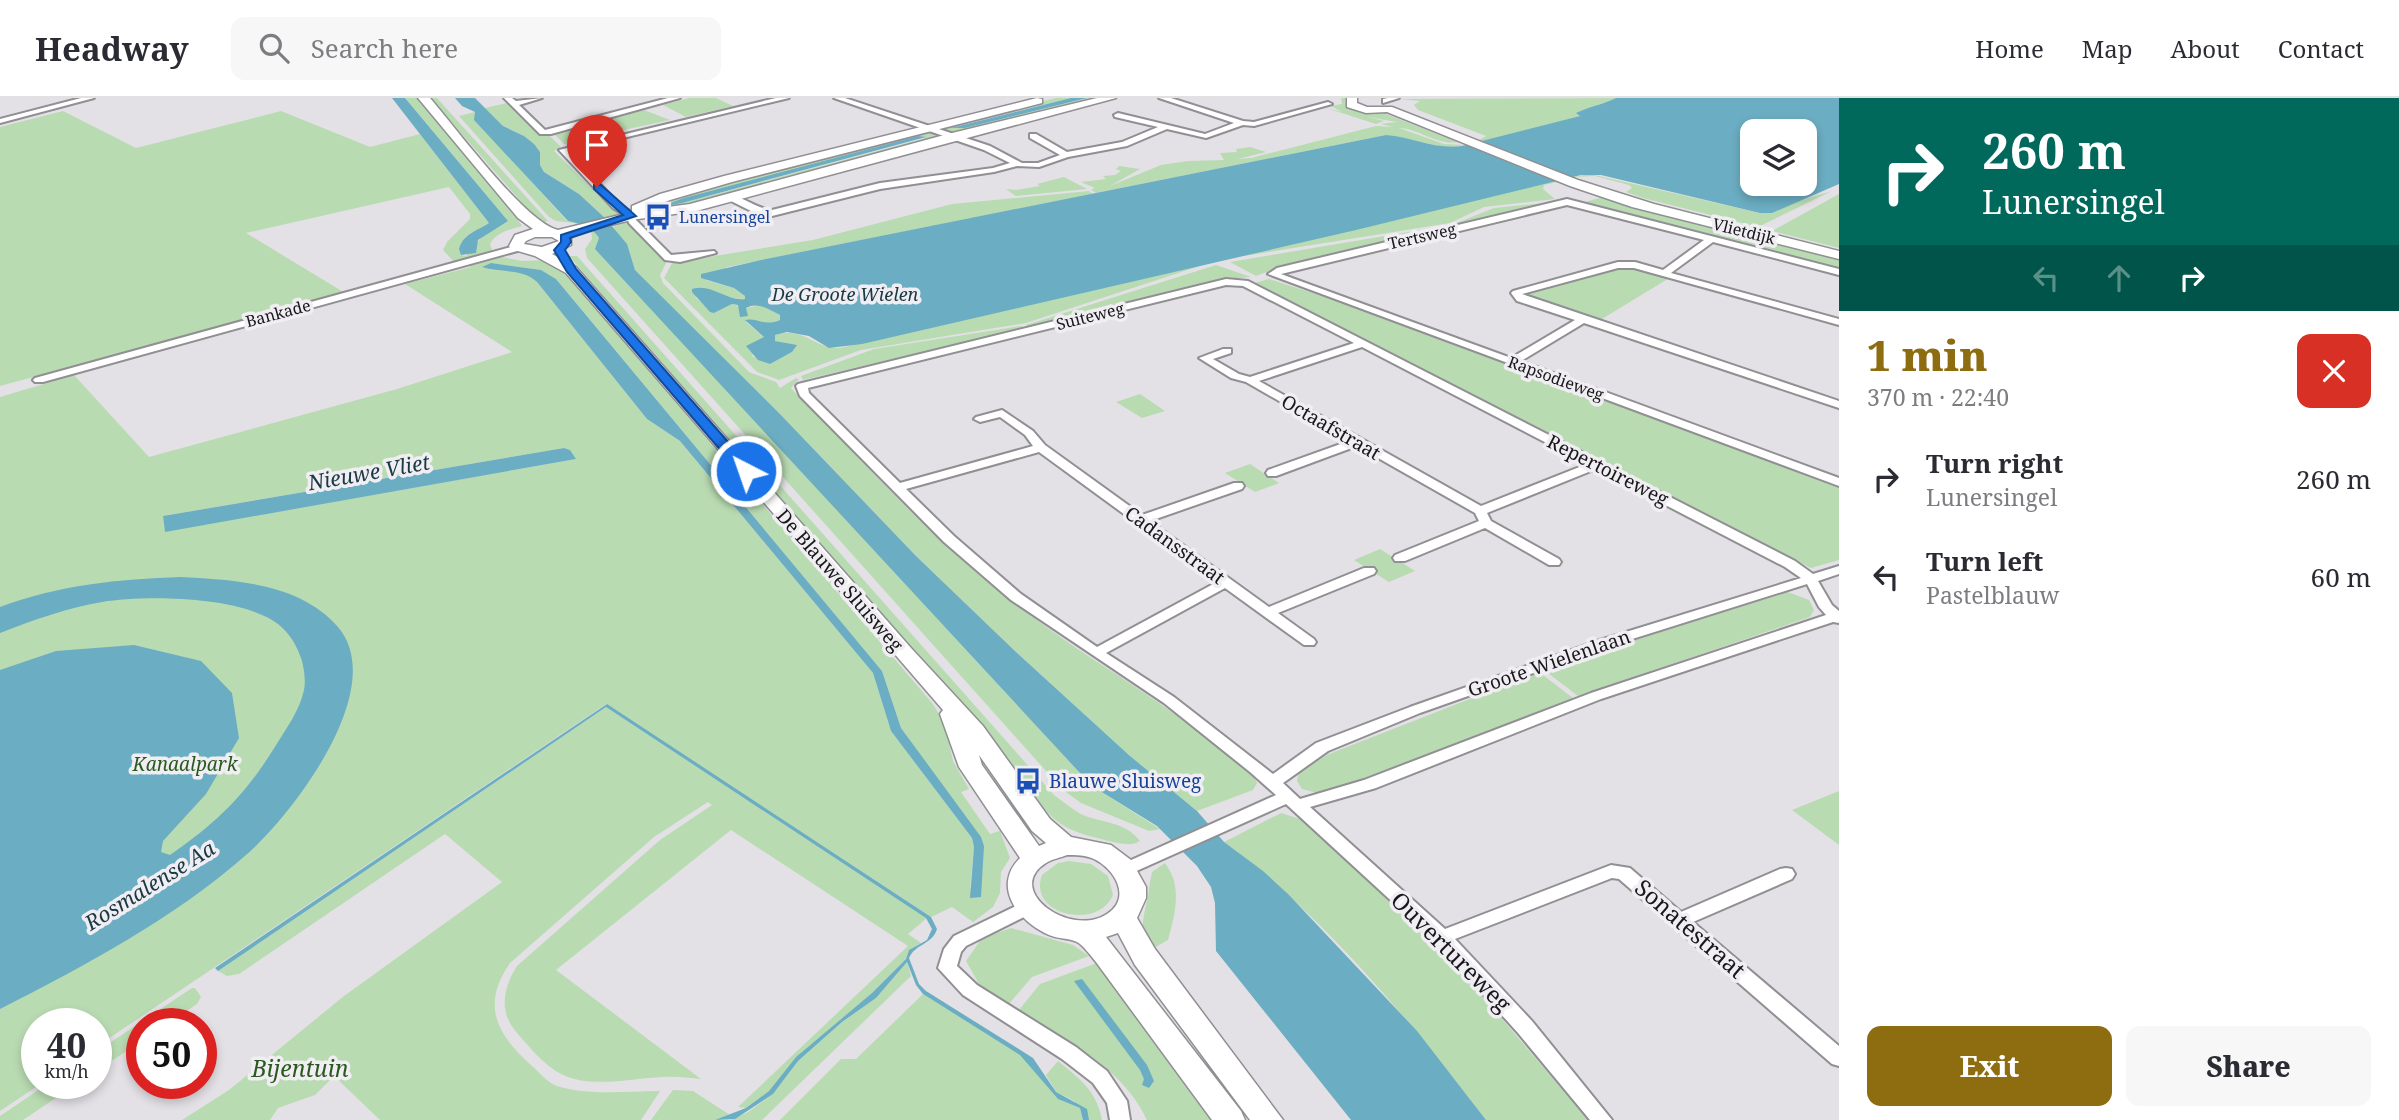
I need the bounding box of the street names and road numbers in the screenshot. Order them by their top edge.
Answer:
street label: Vlietdijk [1710,213,1778,250]
street label: Tertsweg [1386,217,1458,254]
street label: Bankade [243,294,313,332]
street label: Suiteweg [1054,297,1127,335]
street label: Rapsodieweg [1505,351,1607,406]
street label: Octaafstraat [1277,388,1386,466]
street label: Repertoireweg [1543,428,1673,512]
street label: Cadansstraat [1120,500,1230,590]
street label: De Blauwe Sluisweg [771,503,909,657]
street label: Groote Wielenlaan [1464,623,1634,703]
street label: Sonatestraat [1629,871,1753,985]
street label: Ouvertureweg [1384,884,1519,1019]

